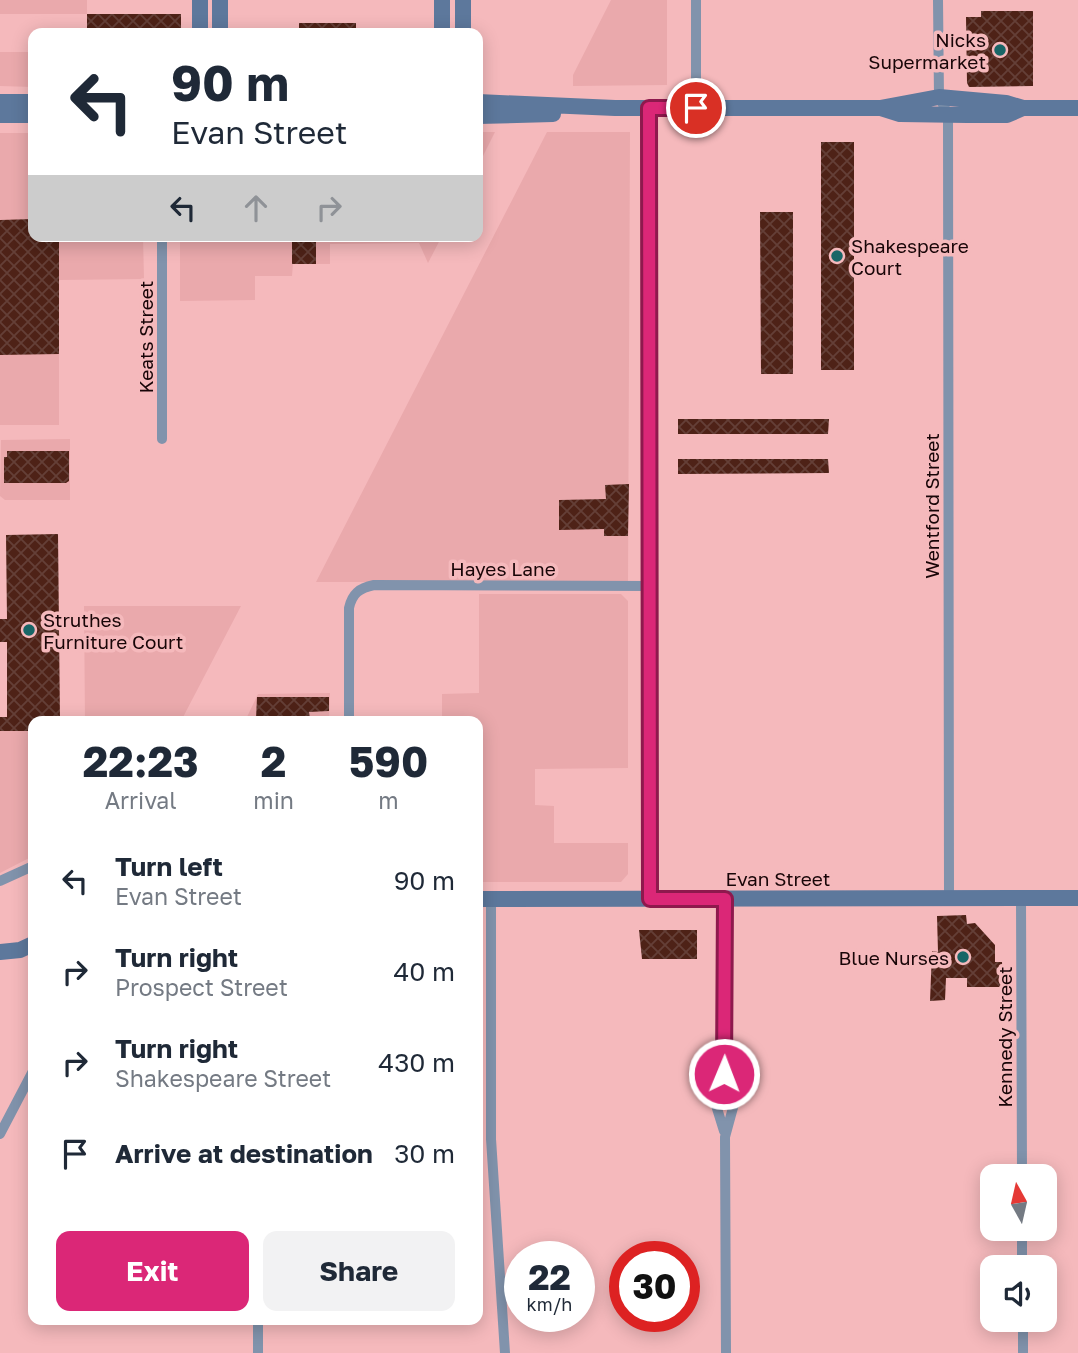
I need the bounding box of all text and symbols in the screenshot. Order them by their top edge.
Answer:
place label: Nicks Supermarket [868,28,986,73]
marker: Nicks Supermarket [992,42,1008,58]
text: 90 m [171,53,289,112]
icon: left [56,56,147,147]
pin [666,78,726,138]
icon: arrive [677,89,715,127]
text: Evan Street [171,113,348,151]
icon: left [164,189,202,227]
icon: ahead [237,189,275,227]
icon: right [310,189,348,227]
place label: Shakespeare Court [851,234,969,279]
marker: Shakespeare Court [829,248,845,264]
street label: Keats Street [134,281,157,393]
street label: Wentford Street [920,433,943,579]
street label: Hayes Lane [450,557,556,580]
place label: Struthes Furniture Court [43,608,183,653]
marker: Struthes Furniture Court [21,622,37,638]
text: 22:23 [83,736,199,786]
text: 2 [261,736,286,786]
text: 590 [349,736,428,786]
text: Arrival [105,786,177,814]
text: min [253,786,294,814]
text: m [378,786,399,814]
text: Turn left [115,851,223,882]
icon: left [56,862,94,900]
text: 90 m [394,865,455,896]
street label: Evan Street [726,867,830,890]
text: Evan Street [115,882,242,910]
text: Turn right [115,942,238,973]
place label: Blue Nurses [838,946,949,969]
marker: Blue Nurses [955,949,971,965]
icon: right [56,953,94,991]
text: 40 m [394,956,455,987]
street label: Kennedy Street [993,966,1016,1108]
text: Prospect Street [115,973,288,1001]
text: Turn right [115,1033,238,1064]
position arrow [687,1037,761,1111]
icon: right [56,1044,94,1082]
text: 430 m [378,1047,455,1078]
text: Shakespeare Street [115,1064,331,1092]
icon: arrive [56,1135,94,1173]
text: Arrive at destination [115,1138,373,1169]
text: 30 m [394,1138,455,1169]
north arrow [980,1164,1057,1241]
map controls [980,1164,1057,1332]
button: Exit [56,1231,249,1311]
button: Share [263,1231,455,1311]
speed limit sign: 30 [609,1241,700,1332]
button: sound [980,1255,1057,1332]
text: 22 [528,1256,571,1298]
text: km/h [527,1293,572,1315]

